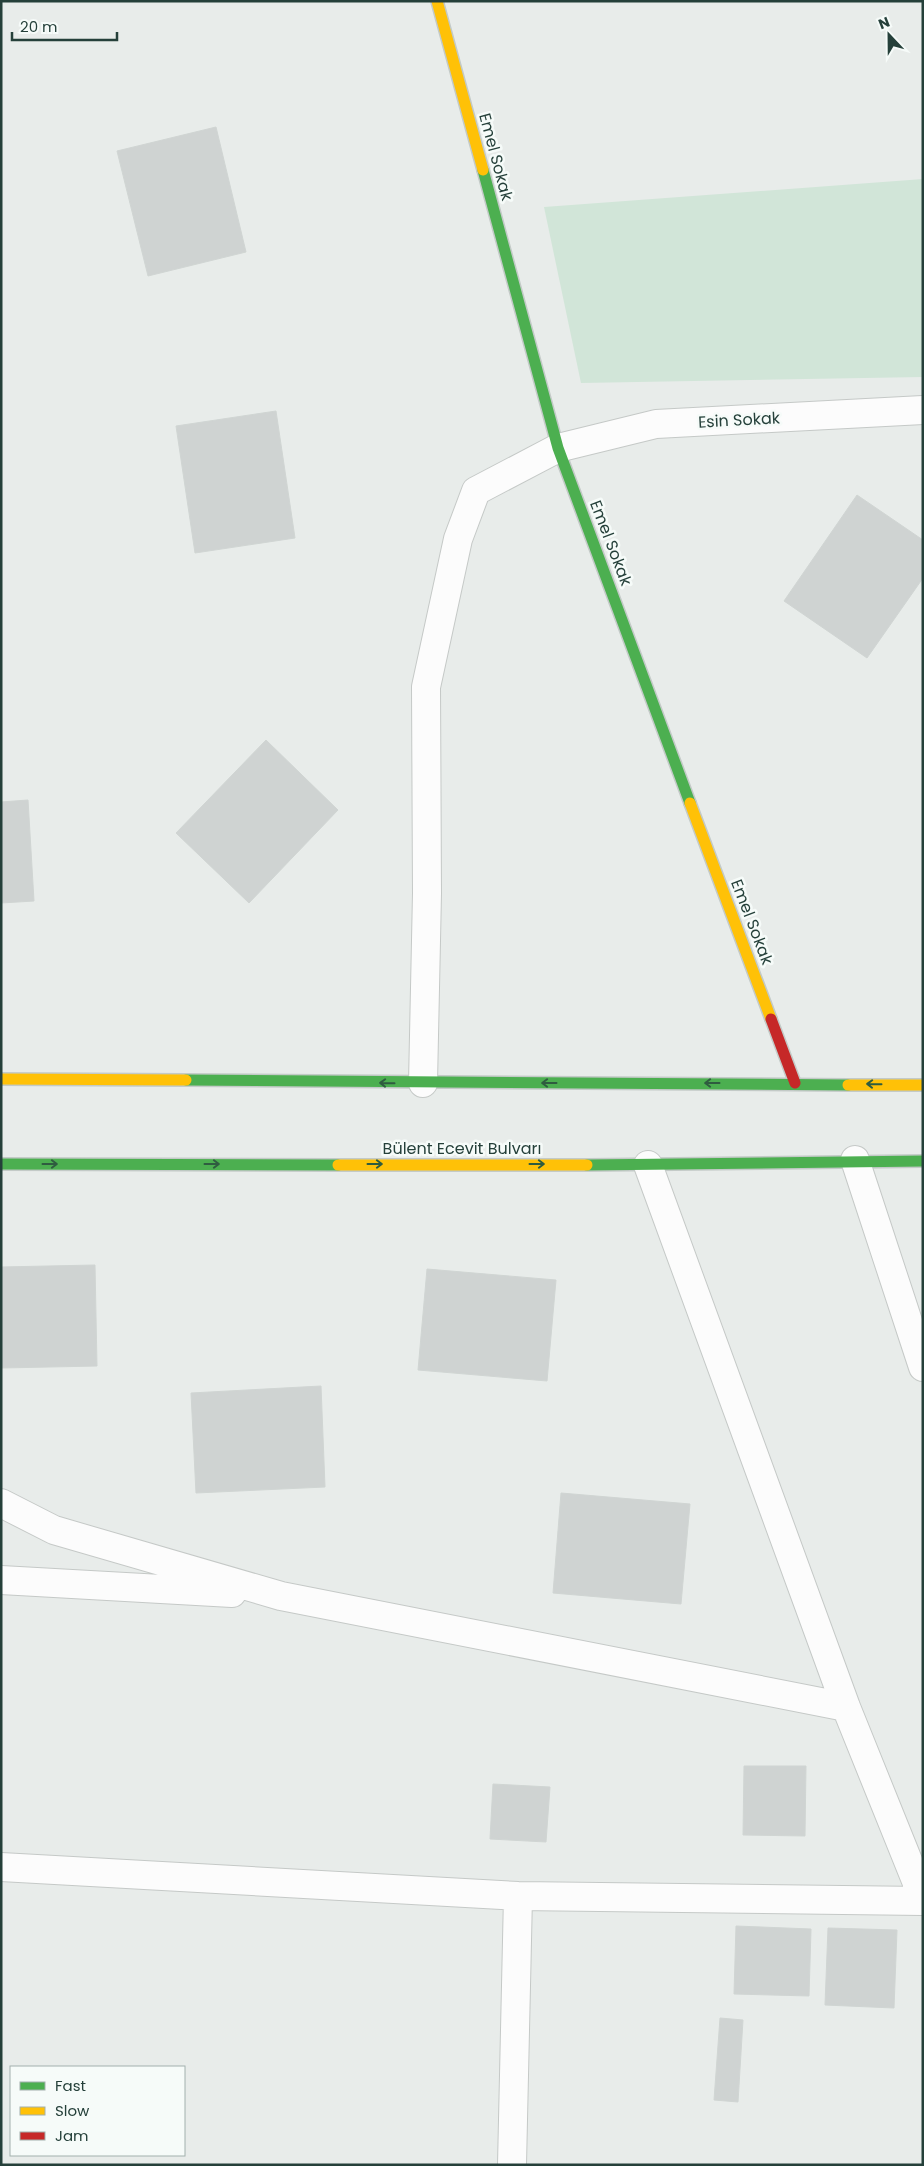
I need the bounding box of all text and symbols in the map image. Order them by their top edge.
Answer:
scale bar [12,10,118,42]
north arrow [864,10,914,60]
text: N [876,12,893,34]
text: 20 m [20,16,58,37]
street label: Emel Sokak [473,111,519,204]
street label: Esin Sokak [697,406,781,434]
street label: Emel Sokak [584,497,638,590]
street label: Emel Sokak [725,876,779,969]
one-way arrow [379,1078,395,1088]
one-way arrow [541,1078,558,1088]
one-way arrow [704,1078,720,1088]
one-way arrow [866,1079,882,1089]
street label: Bülent Ecevit Bulvarı [383,1137,541,1160]
one-way arrow [42,1159,58,1169]
one-way arrow [204,1159,220,1169]
one-way arrow [366,1159,383,1169]
one-way arrow [529,1160,545,1169]
legend [10,2066,185,2156]
text: Fast [55,2075,86,2096]
text: Slow [55,2100,90,2121]
text: Jam [55,2125,89,2146]

